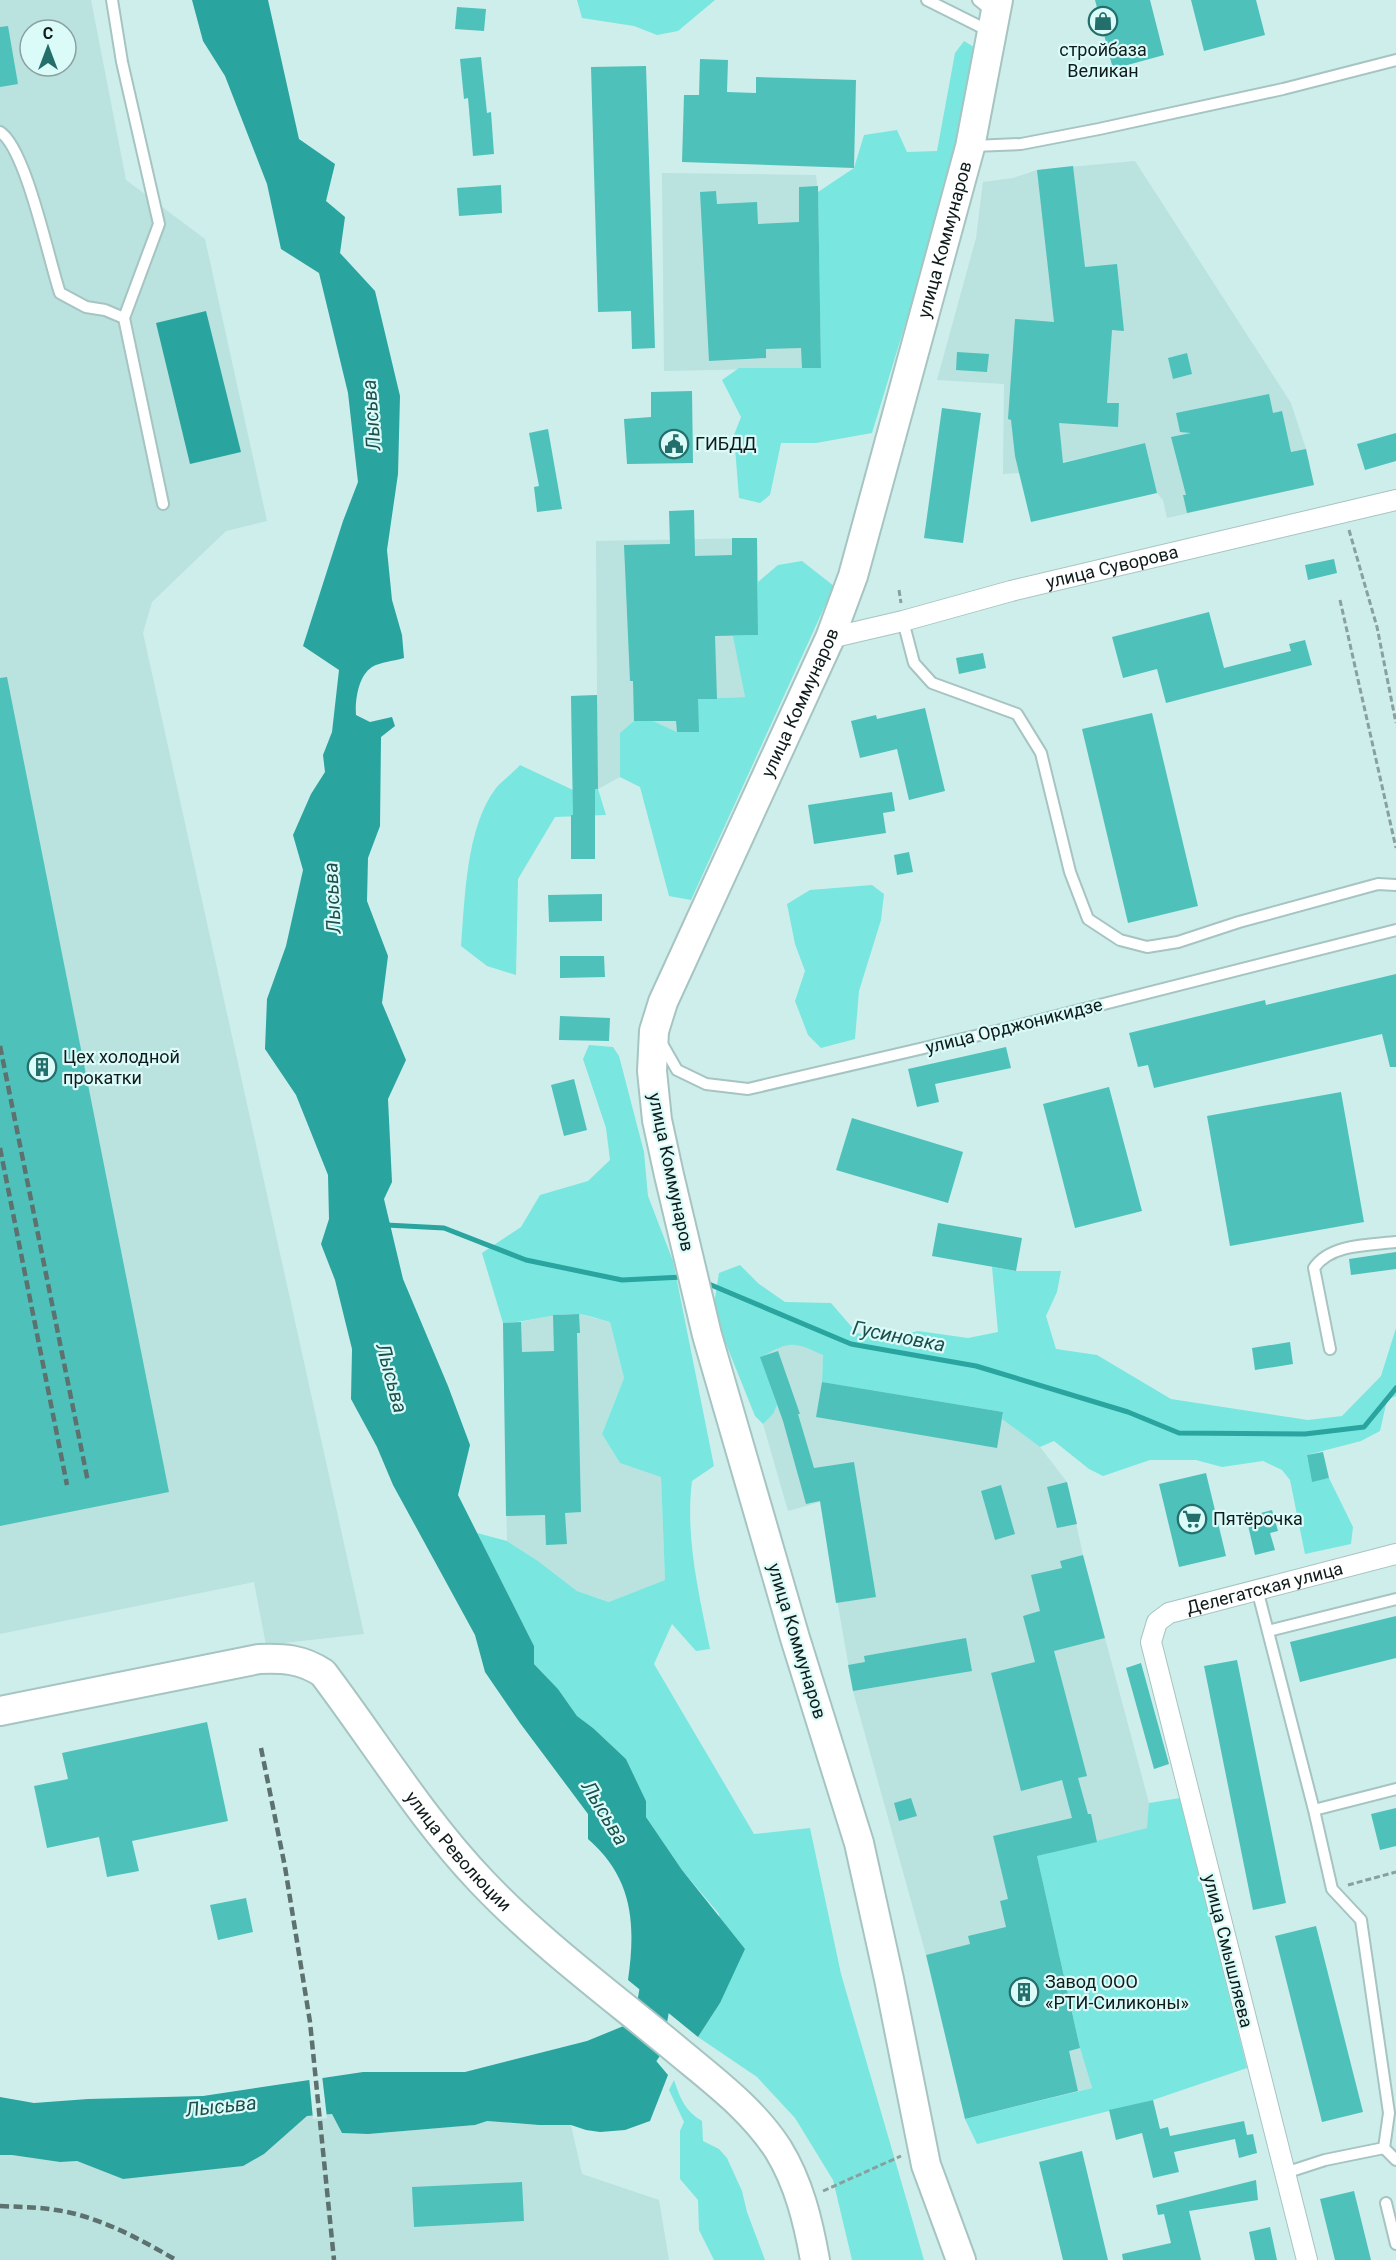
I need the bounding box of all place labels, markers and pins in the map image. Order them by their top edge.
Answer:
shop icon: стройбаза Великан [1087,5,1119,37]
place label: стройбаза Великан [1059,39,1147,81]
public building icon: ГИБДД [658,428,690,460]
place label: ГИБДД [695,433,757,454]
place label: Цех холодной прокатки [63,1046,180,1088]
building icon: Цех холодной прокатки [26,1051,58,1083]
supermarket icon: Пятёрочка [1176,1503,1208,1535]
place label: Пятёрочка [1213,1508,1303,1529]
place label: Завод ООО «РТИ-Силиконы» [1045,1971,1189,2013]
building icon: Завод ООО «РТИ-Силиконы» [1008,1976,1040,2008]

